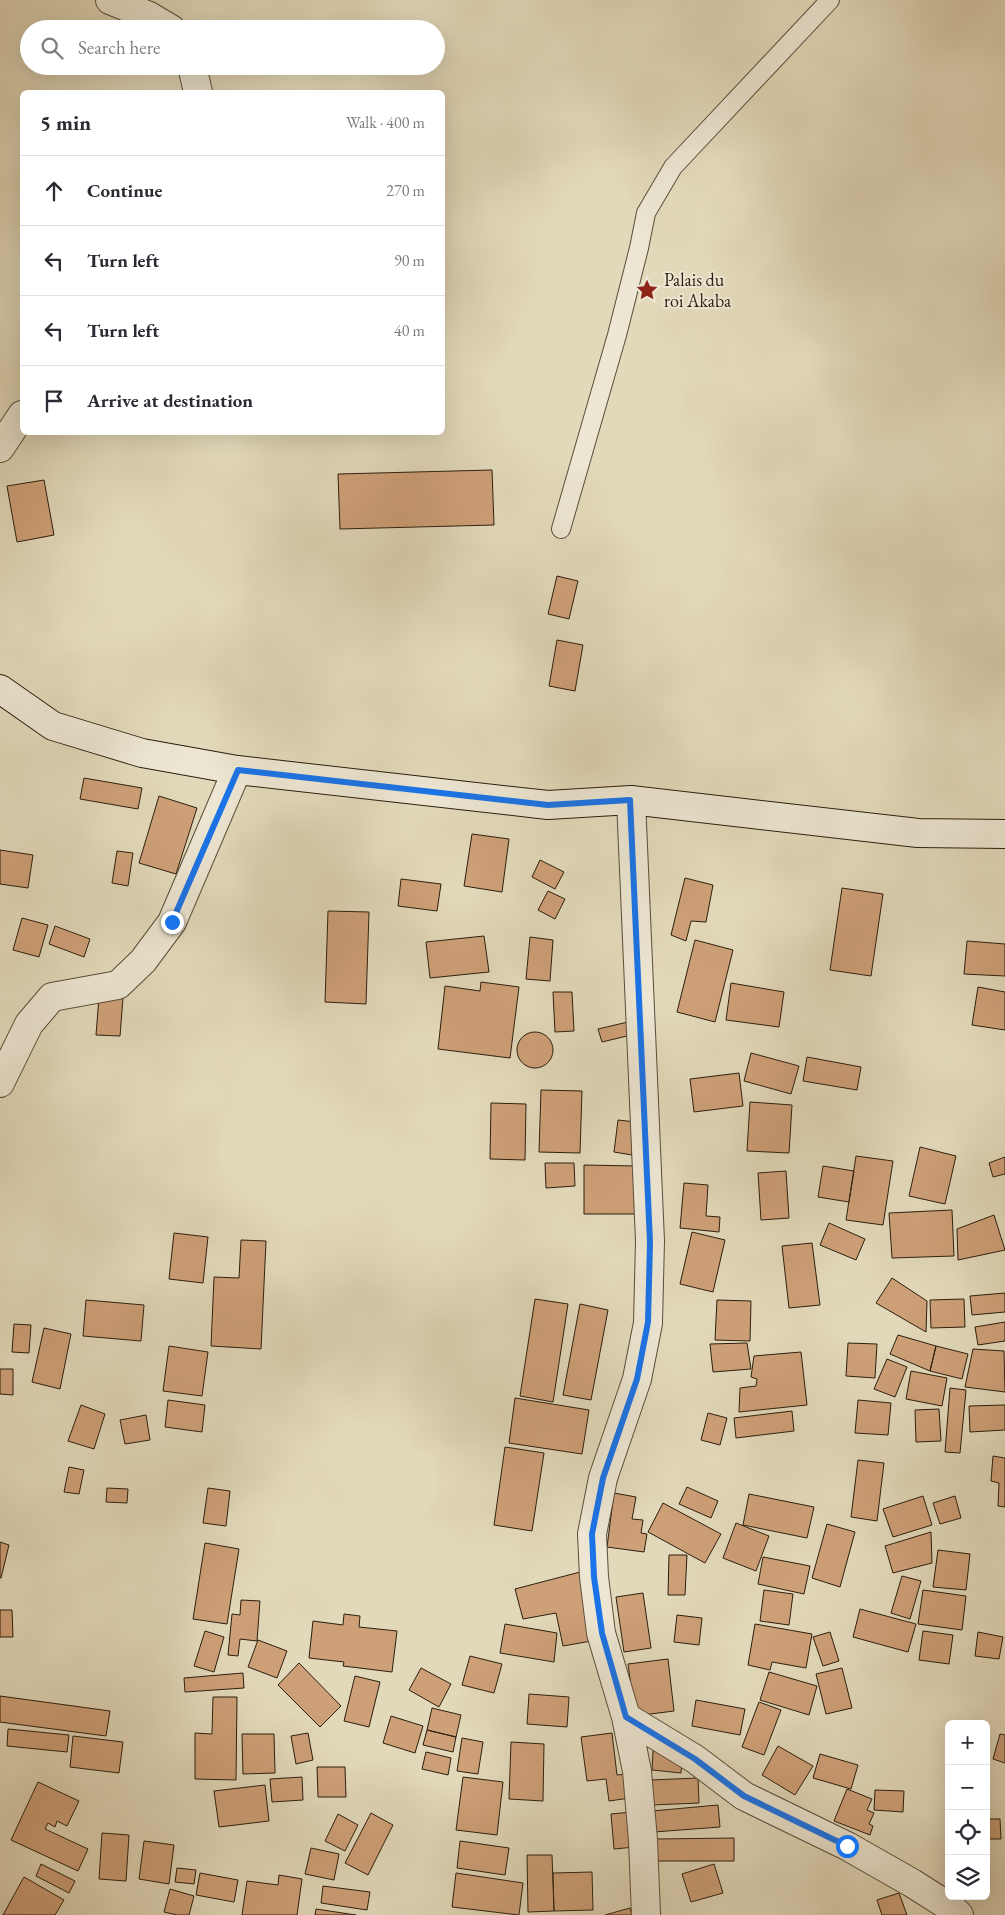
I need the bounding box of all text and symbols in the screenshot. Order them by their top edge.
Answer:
search box [20,20,445,75]
icon: search [38,34,66,62]
text: Search here [78,35,160,60]
text: 5 min [40,109,91,136]
text: Walk · 400 m [346,112,425,133]
icon: ahead [40,177,68,205]
text: Continue [87,178,162,203]
text: 270 m [386,180,425,201]
icon: left [40,247,68,275]
text: Turn left [87,248,159,273]
text: 90 m [394,250,425,271]
place label: Palais du roi Akaba [664,268,732,312]
place icon: Palais du roi Akaba [634,277,660,303]
icon: left [40,317,68,345]
text: Turn left [87,318,159,343]
text: 40 m [394,320,425,341]
icon: arrive [40,387,68,415]
text: Arrive at destination [87,388,253,413]
route end [161,911,184,934]
map controls [945,1720,990,1900]
button: + [945,1720,990,1765]
button: − [945,1765,990,1810]
button: locate [945,1810,990,1855]
route start [836,1835,859,1858]
button: layers [945,1855,990,1900]

